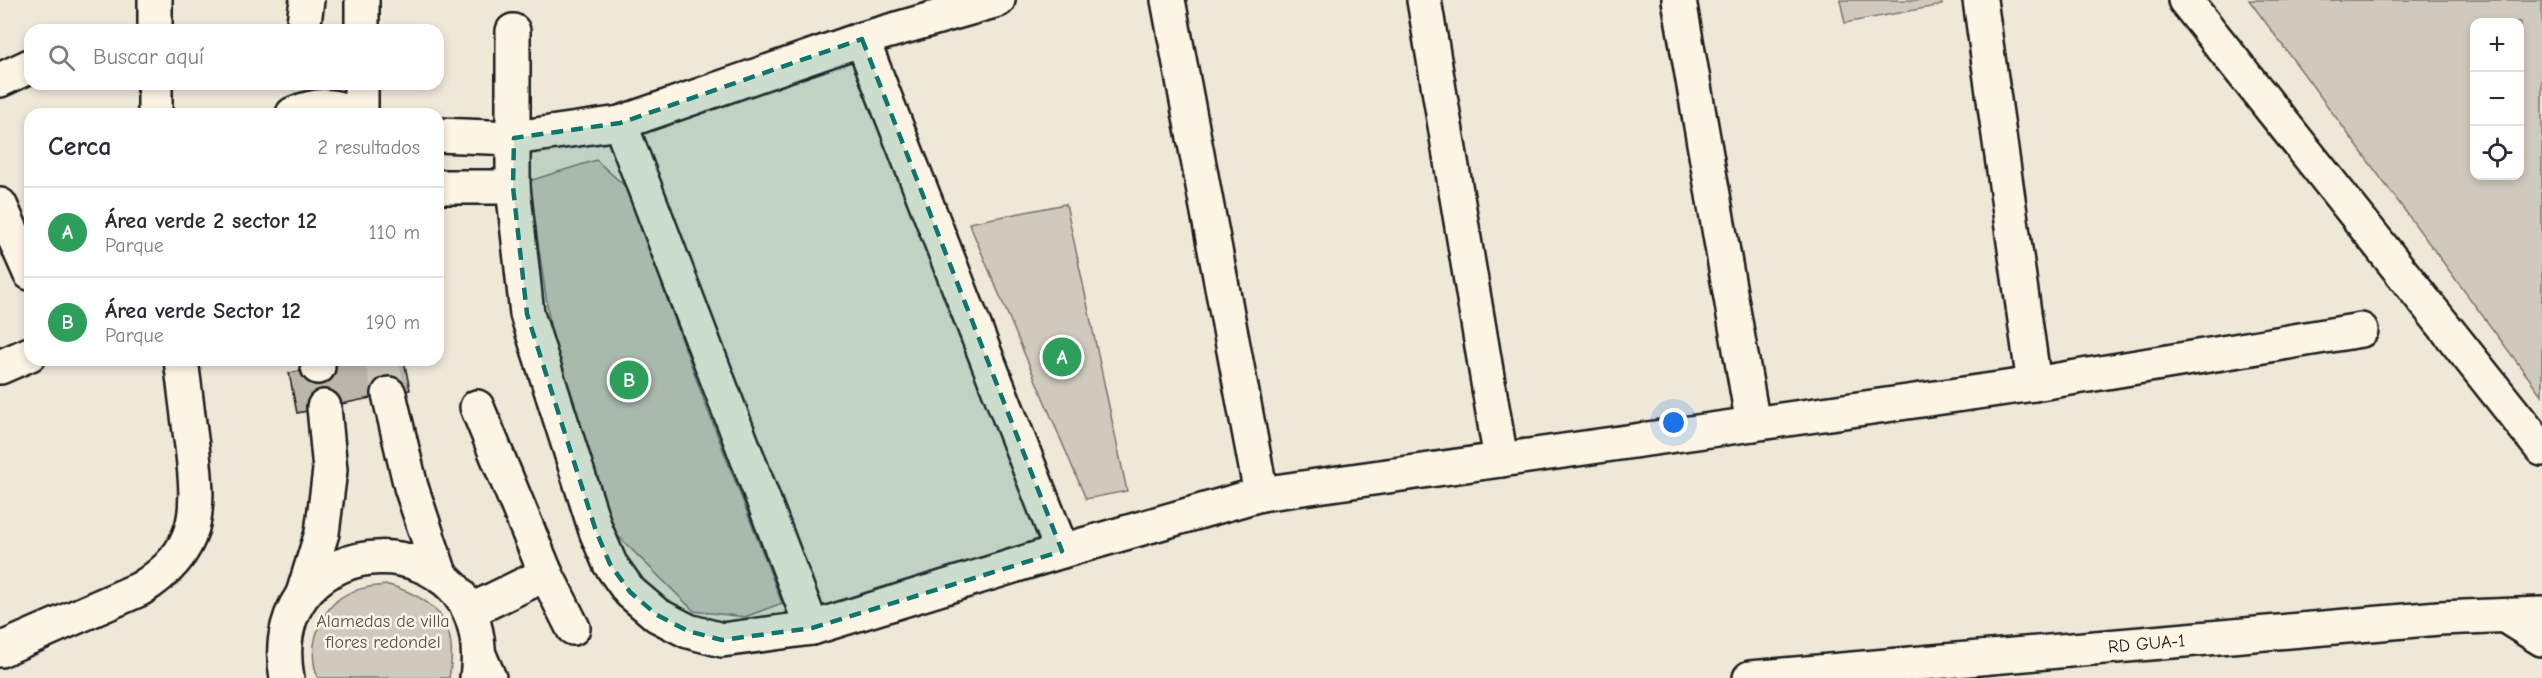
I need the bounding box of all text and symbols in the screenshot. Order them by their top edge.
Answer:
map controls [2470,18,2524,180]
button: + [2470,18,2524,72]
search box [24,24,444,90]
icon: search [45,41,78,74]
text: Buscar aquí [93,44,204,70]
button: − [2470,72,2524,126]
button: locate [2470,126,2524,180]
text: Cerca [48,132,112,162]
text: 2 resultados [318,136,420,159]
text: Área verde 2 sector 12 [105,208,317,234]
text: A [62,221,73,244]
text: 110 m [369,221,420,244]
text: Parque [105,234,164,257]
text: Área verde Sector 12 [105,298,301,324]
text: B [61,311,74,334]
text: 190 m [366,311,420,334]
text: Parque [105,324,164,347]
pin: A [1042,334,1082,380]
pin: B [610,358,648,403]
your location [1659,408,1688,437]
park label: Alamedas de villa flores redondel [316,611,450,653]
street label: RD GUA-1 [2107,630,2186,658]

